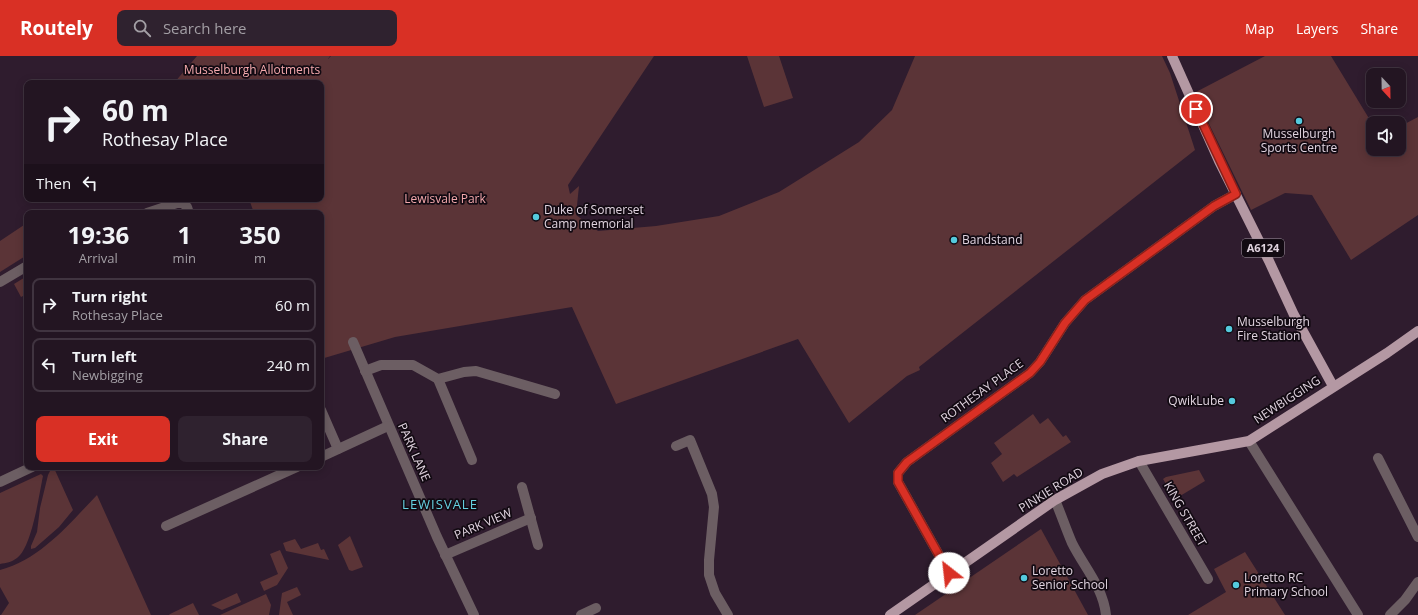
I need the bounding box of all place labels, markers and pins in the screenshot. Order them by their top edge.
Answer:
pin [1179,92,1213,126]
marker: Musselburgh Sports Centre [1294,116,1304,126]
place label: Musselburgh Sports Centre [1261,125,1338,156]
place label: Duke of Somerset Camp memorial [544,201,644,232]
marker: Duke of Somerset Camp memorial [531,212,541,222]
place label: Bandstand [962,231,1023,248]
marker: Bandstand [949,235,959,245]
place label: Musselburgh Fire Station [1237,313,1310,344]
marker: Musselburgh Fire Station [1224,324,1234,334]
place label: QwikLube [1168,392,1224,409]
marker: QwikLube [1227,396,1237,406]
place label: Loretto Senior School [1032,562,1108,593]
place label: Loretto RC Primary School [1244,569,1328,600]
marker: Loretto Senior School [1019,573,1029,583]
marker: Loretto RC Primary School [1231,580,1241,590]

